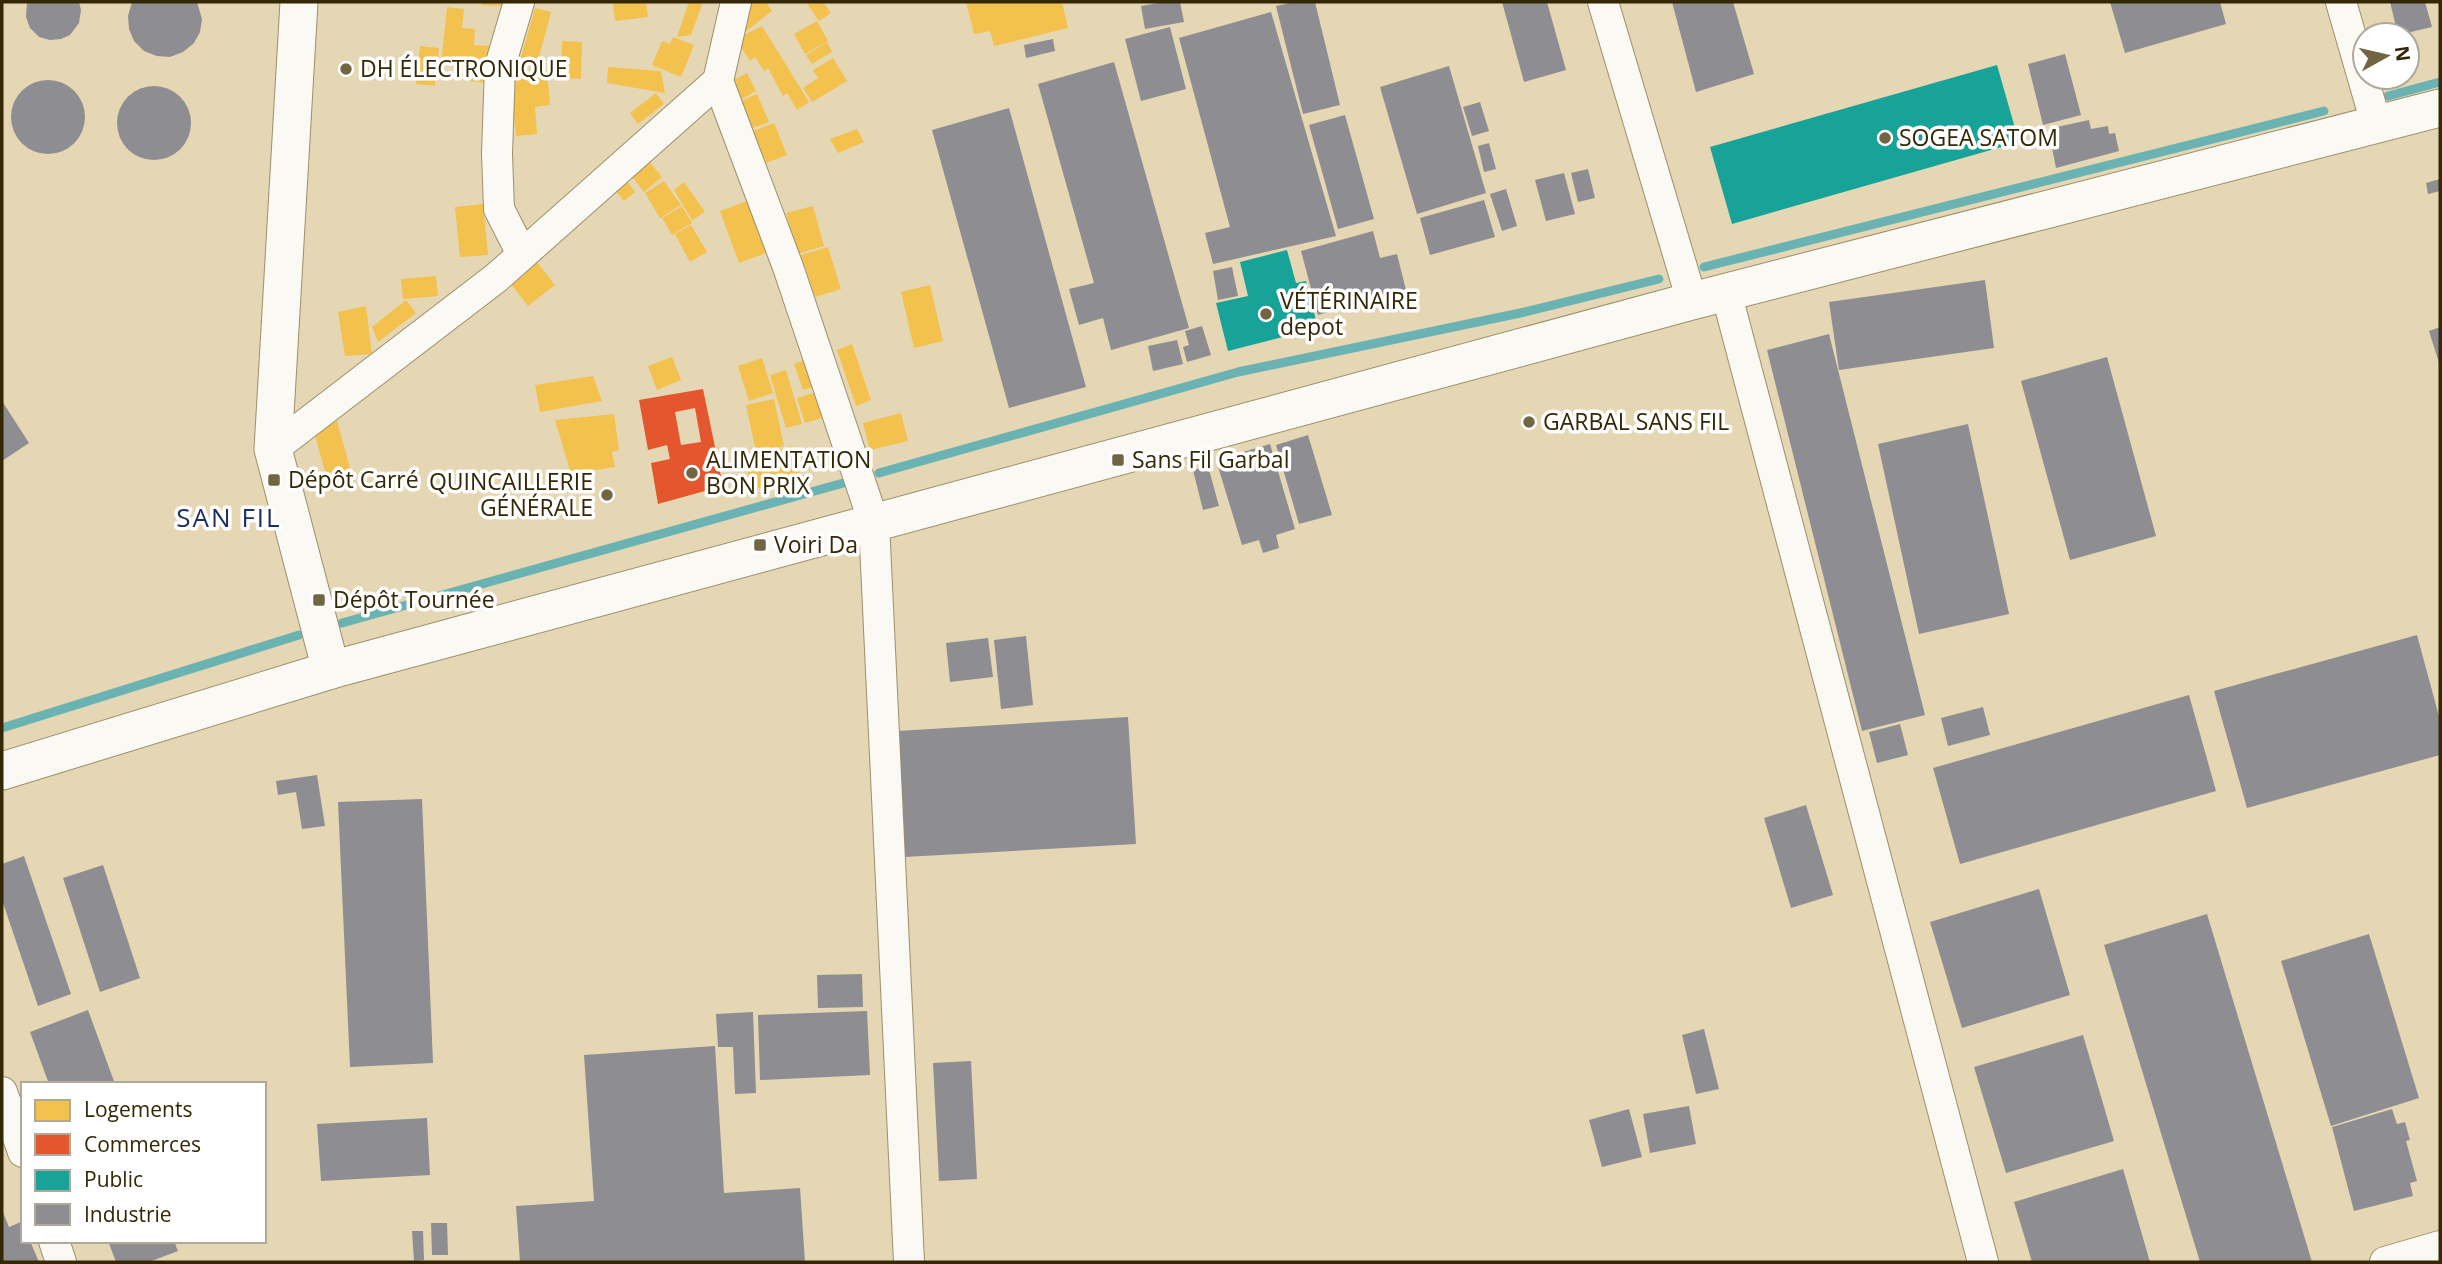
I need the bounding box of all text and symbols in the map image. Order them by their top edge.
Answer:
north arrow [2351,21,2421,91]
text: N [2389,44,2417,63]
place label: DH ÉLECTRONIQUE [360,52,568,84]
marker: DH ÉLECTRONIQUE [338,61,354,77]
place label: SOGEA SATOM [1899,121,2058,153]
marker: SOGEA SATOM [1877,130,1893,146]
place label: VÉTÉRINAIRE depot [1280,284,1418,342]
marker: VÉTÉRINAIRE depot [1258,306,1274,322]
place label: GARBAL SANS FIL [1543,405,1729,437]
marker: GARBAL SANS FIL [1521,414,1537,430]
place label: ALIMENTATION BON PRIX [706,443,871,501]
place label: Sans Fil Garbal [1132,443,1289,475]
marker: Sans Fil Garbal [1110,452,1126,468]
place label: Dépôt Carré [288,463,419,495]
place label: QUINCAILLERIE GÉNÉRALE [429,465,593,523]
marker: ALIMENTATION BON PRIX [684,465,700,481]
marker: Dépôt Carré [266,472,282,488]
marker: QUINCAILLERIE GÉNÉRALE [599,487,615,503]
district label: SAN FIL [176,499,282,535]
place label: Voiri Da [774,528,858,560]
marker: Voiri Da [752,537,768,553]
place label: Dépôt Tournée [333,583,495,615]
marker: Dépôt Tournée [311,592,327,608]
legend [21,1082,266,1243]
text: Logements [84,1095,192,1123]
text: Commerces [84,1130,201,1158]
text: Public [84,1165,143,1193]
text: Industrie [84,1200,172,1228]

